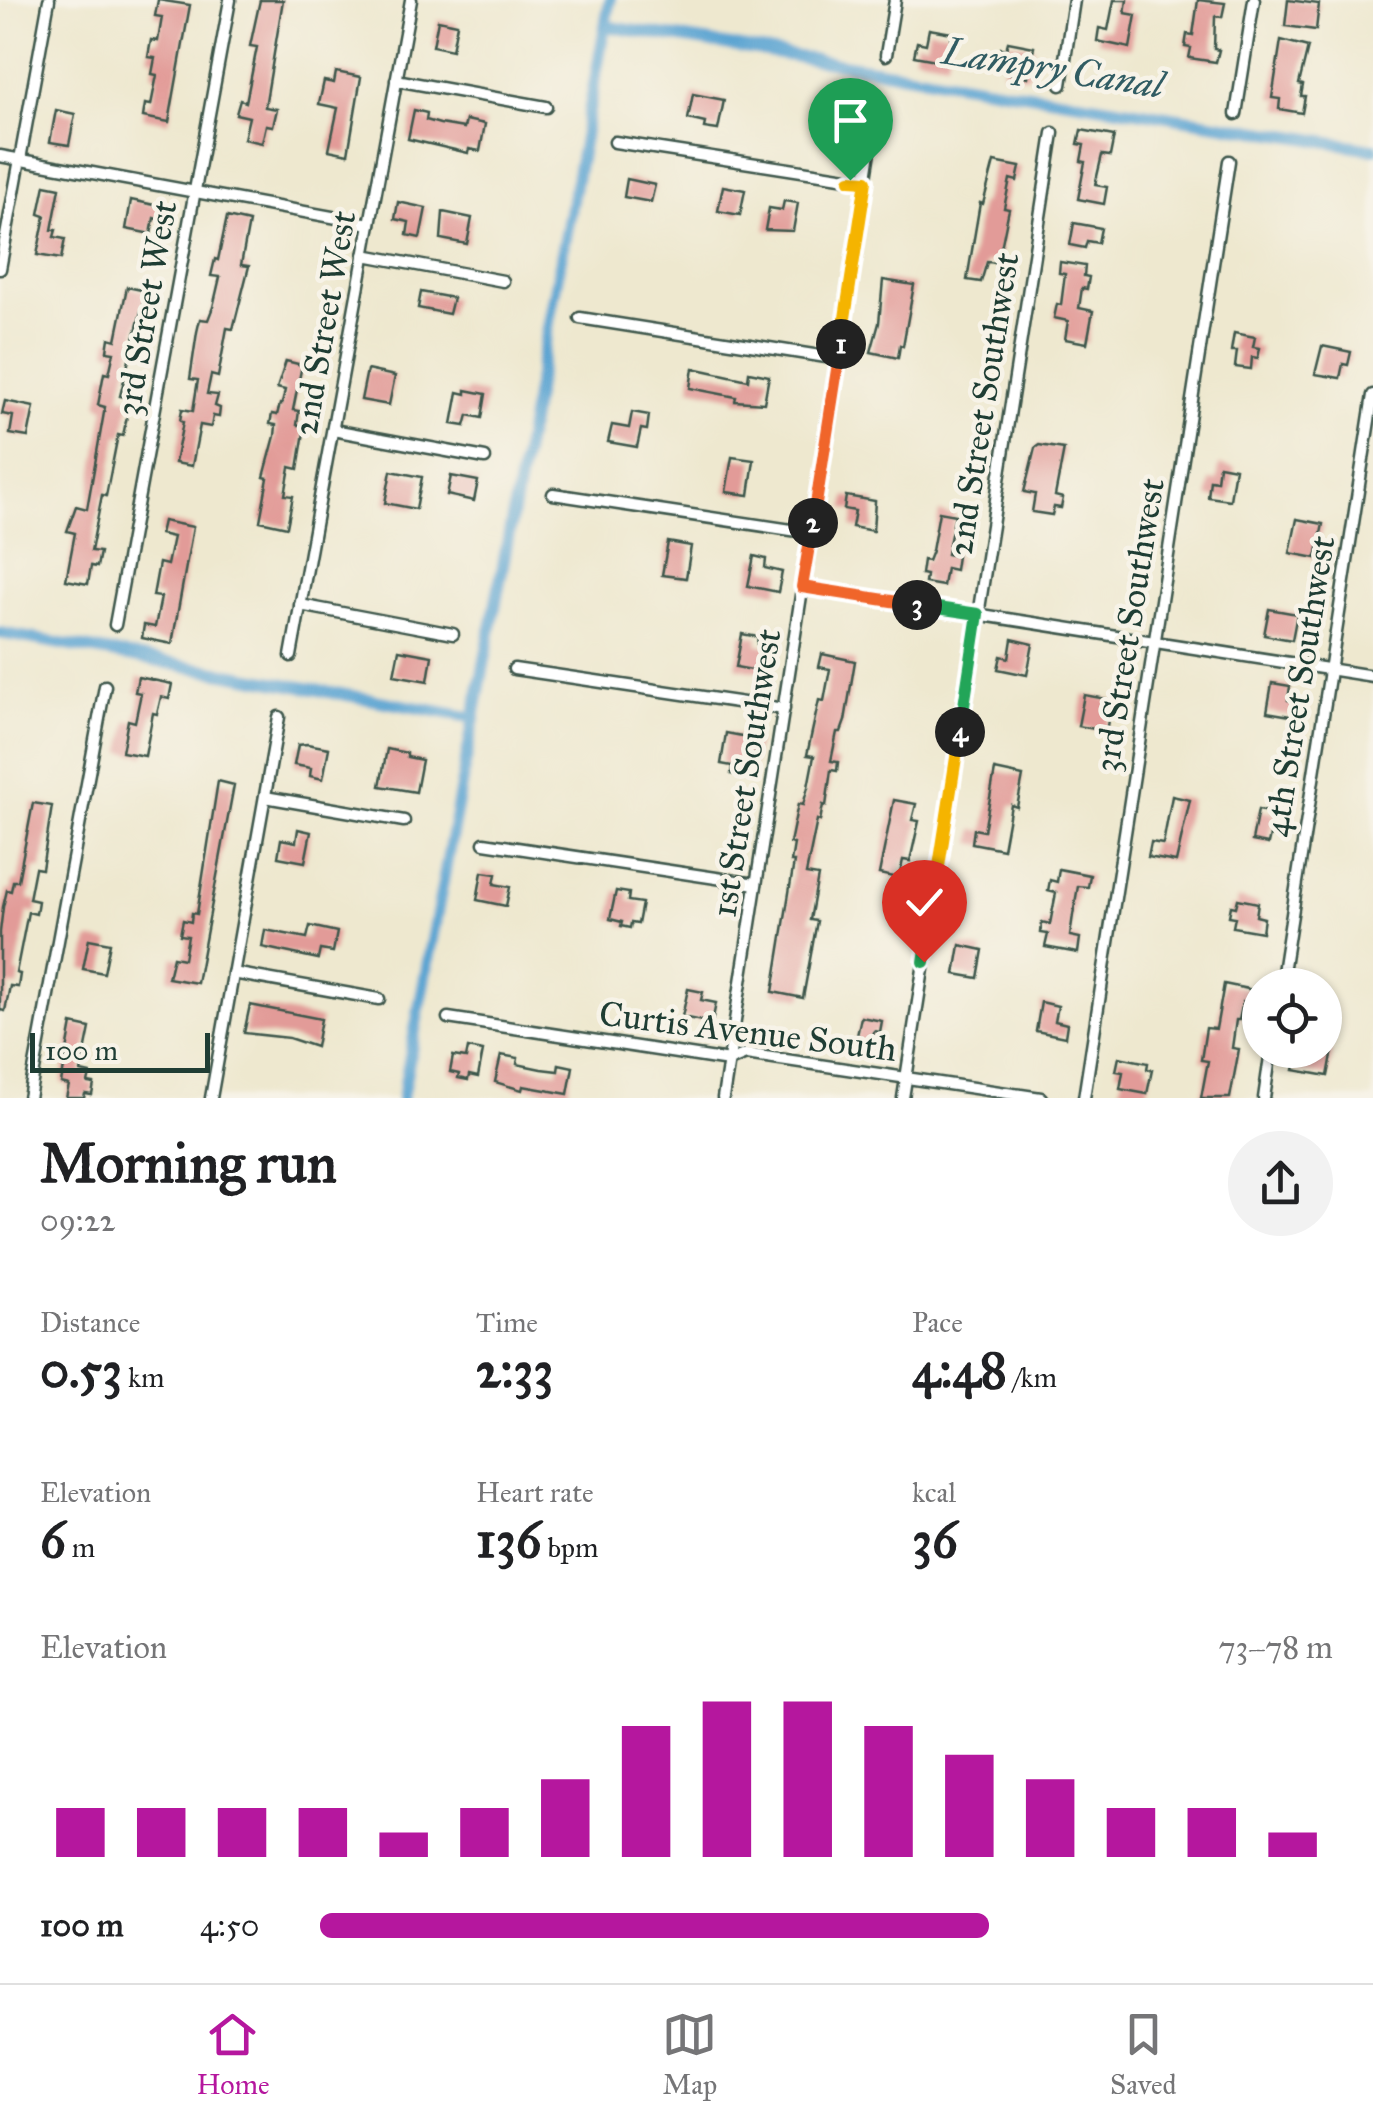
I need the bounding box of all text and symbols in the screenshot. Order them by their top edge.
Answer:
water label: Lampry Canal [937,28,1170,110]
pin [808,78,893,181]
icon: arrive [823,93,878,148]
street label: 3rd Street West [106,197,187,419]
street label: 2nd Street West [284,207,365,439]
street label: 2nd Street Southwest [938,249,1029,559]
pin: 1 [816,319,866,369]
text: 1 [835,326,847,361]
street label: 3rd Street Southwest [1085,475,1174,775]
pin: 2 [788,498,838,548]
text: 2 [806,505,820,540]
street label: 4th Street Southwest [1254,533,1344,840]
pin: 3 [892,580,942,630]
text: 3 [911,587,923,622]
street label: 1st Street Southwest [702,626,791,920]
pin: 4 [935,707,985,757]
text: 4 [952,714,968,749]
pin [882,860,967,963]
icon: check [897,875,952,930]
map controls [1242,968,1342,1068]
button: locate [1242,968,1342,1068]
street label: Curtis Avenue South [597,992,899,1071]
scale bar [30,1028,210,1072]
text: 100 m [45,1033,118,1068]
text: Morning run [40,1130,337,1197]
button: share [1228,1131,1333,1236]
text: 09:22 [40,1201,115,1240]
text: Distance [40,1305,140,1340]
text: Time [476,1305,538,1340]
text: Pace [912,1305,963,1340]
text: 0.53 [40,1340,122,1401]
text: 2:33 [476,1340,553,1401]
text: 4:48 [912,1340,1007,1401]
text: km [122,1360,165,1395]
text: /km [1007,1360,1057,1395]
text: Elevation [40,1475,151,1510]
text: Heart rate [476,1475,594,1510]
text: kcal [912,1475,956,1510]
text: 6 [40,1510,66,1571]
text: 136 [476,1510,541,1571]
text: 36 [912,1510,958,1571]
text: m [66,1530,95,1565]
text: bpm [541,1530,598,1565]
text: Elevation [40,1628,167,1667]
text: 73–78 m [1219,1628,1333,1667]
text: 100 m [40,1906,124,1945]
text: 4:50 [200,1906,259,1945]
tab: Home [196,2007,270,2102]
tab: Map [662,2007,717,2102]
tab: Saved [1110,2007,1177,2102]

